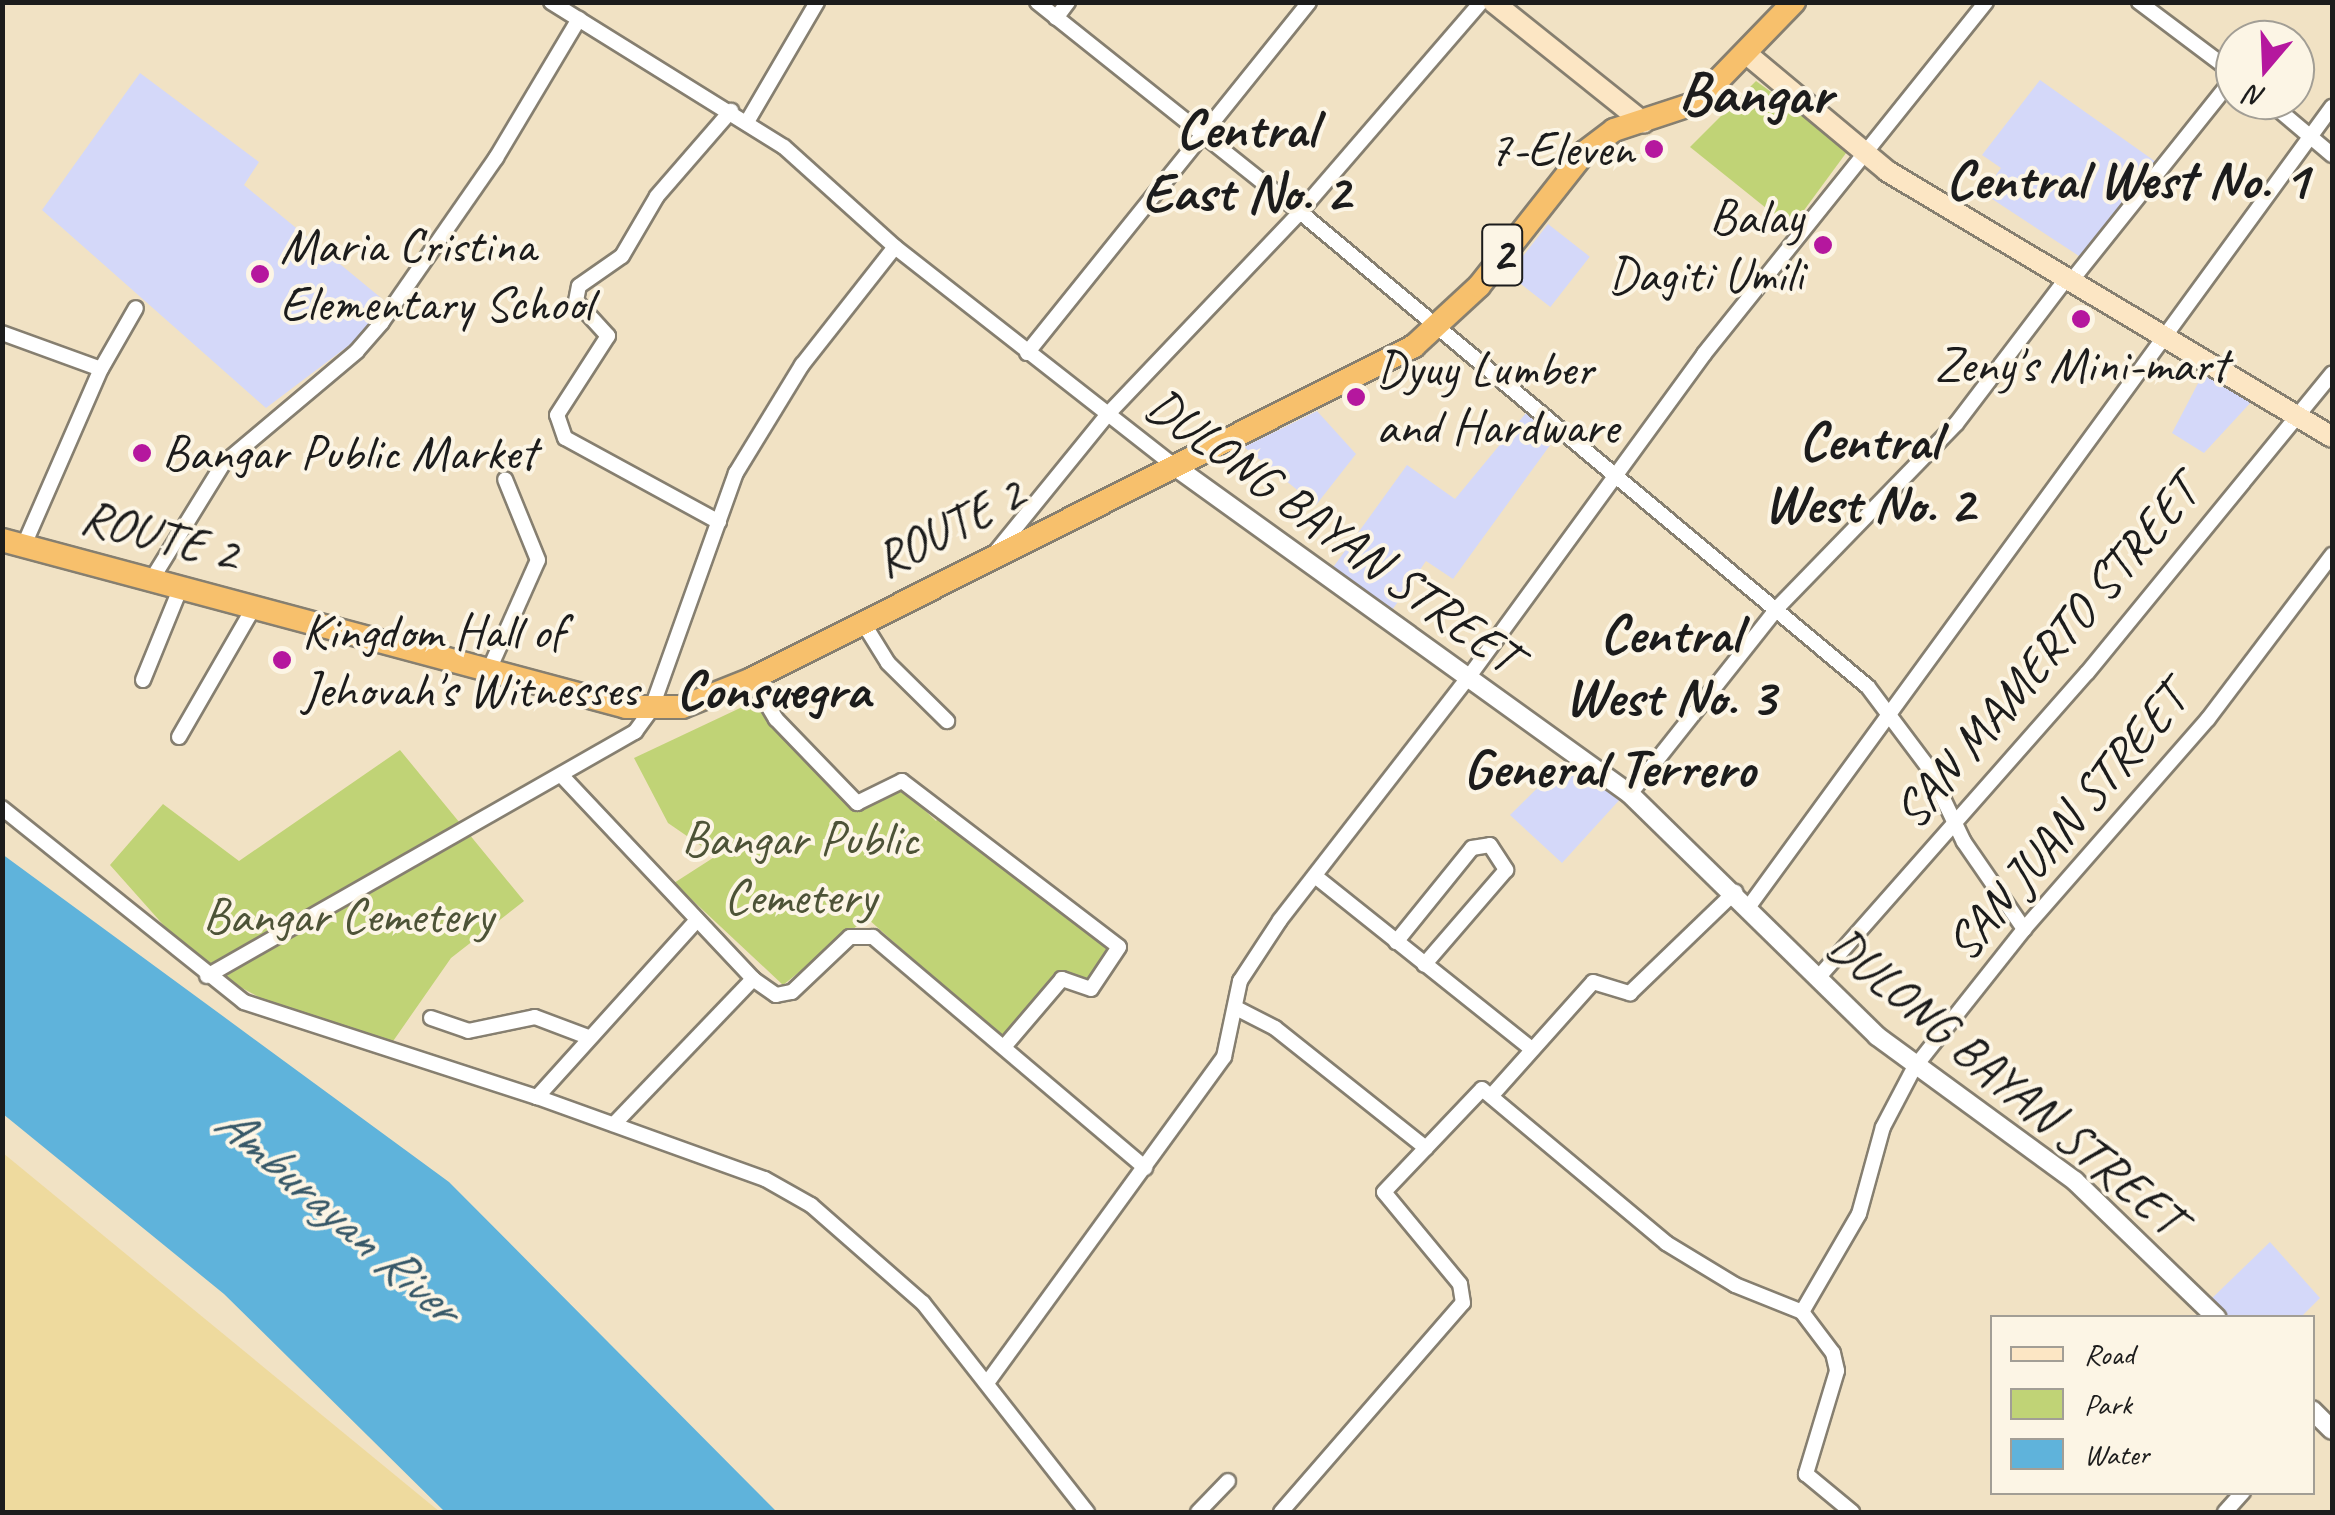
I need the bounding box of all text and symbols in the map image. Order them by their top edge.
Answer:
north arrow [2215,20,2315,120]
district label: Bangar [1678,57,1832,129]
text: N [2242,78,2270,116]
district label: Central East No. 2 [1142,96,1350,225]
place label: 7-Eleven [1489,119,1634,179]
marker: 7-Eleven [1643,138,1665,160]
district label: Central West No. 1 [1944,148,2310,214]
place label: Balay Dagiti Umili [1606,186,1803,304]
road number: 2 [1480,212,1524,298]
place label: Maria Cristina Elementary School [280,215,592,332]
marker: Balay Dagiti Umili [1812,234,1834,256]
marker: Maria Cristina Elementary School [249,263,271,285]
marker: Zeny's Mini-mart [2070,308,2092,330]
place label: Zeny's Mini-mart [1934,335,2228,395]
place label: Dyuy Lumber and Hardware [1376,338,1620,456]
street label: DULONG BAYAN STREET [1136,375,1530,685]
marker: Dyuy Lumber and Hardware [1345,386,1367,408]
district label: Central West No. 2 [1763,408,1975,537]
place label: Bangar Public Market [162,423,537,483]
marker: Bangar Public Market [131,442,153,464]
street label: SAN MAMERTO STREET [1881,463,2211,841]
street label: ROUTE 2 [864,464,1034,590]
street label: ROUTE 2 [75,485,245,585]
place label: Kingdom Hall of Jehovah's Witnesses [302,601,638,718]
district label: Central West No. 3 [1564,601,1776,730]
marker: Kingdom Hall of Jehovah's Witnesses [271,649,293,671]
district label: Consuegra [676,658,870,724]
street label: SAN JUAN STREET [1934,672,2198,972]
district label: General Terrero [1463,736,1755,802]
park label: Bangar Public Cemetery [682,808,918,926]
park label: Bangar Cemetery [203,886,493,946]
street label: DULONG BAYAN STREET [1817,915,2195,1247]
water label: Amburayan River [202,1091,472,1337]
legend [1990,1315,2315,1495]
text: Road [2084,1335,2134,1373]
text: Park [2084,1385,2132,1423]
text: Water [2084,1435,2149,1473]

